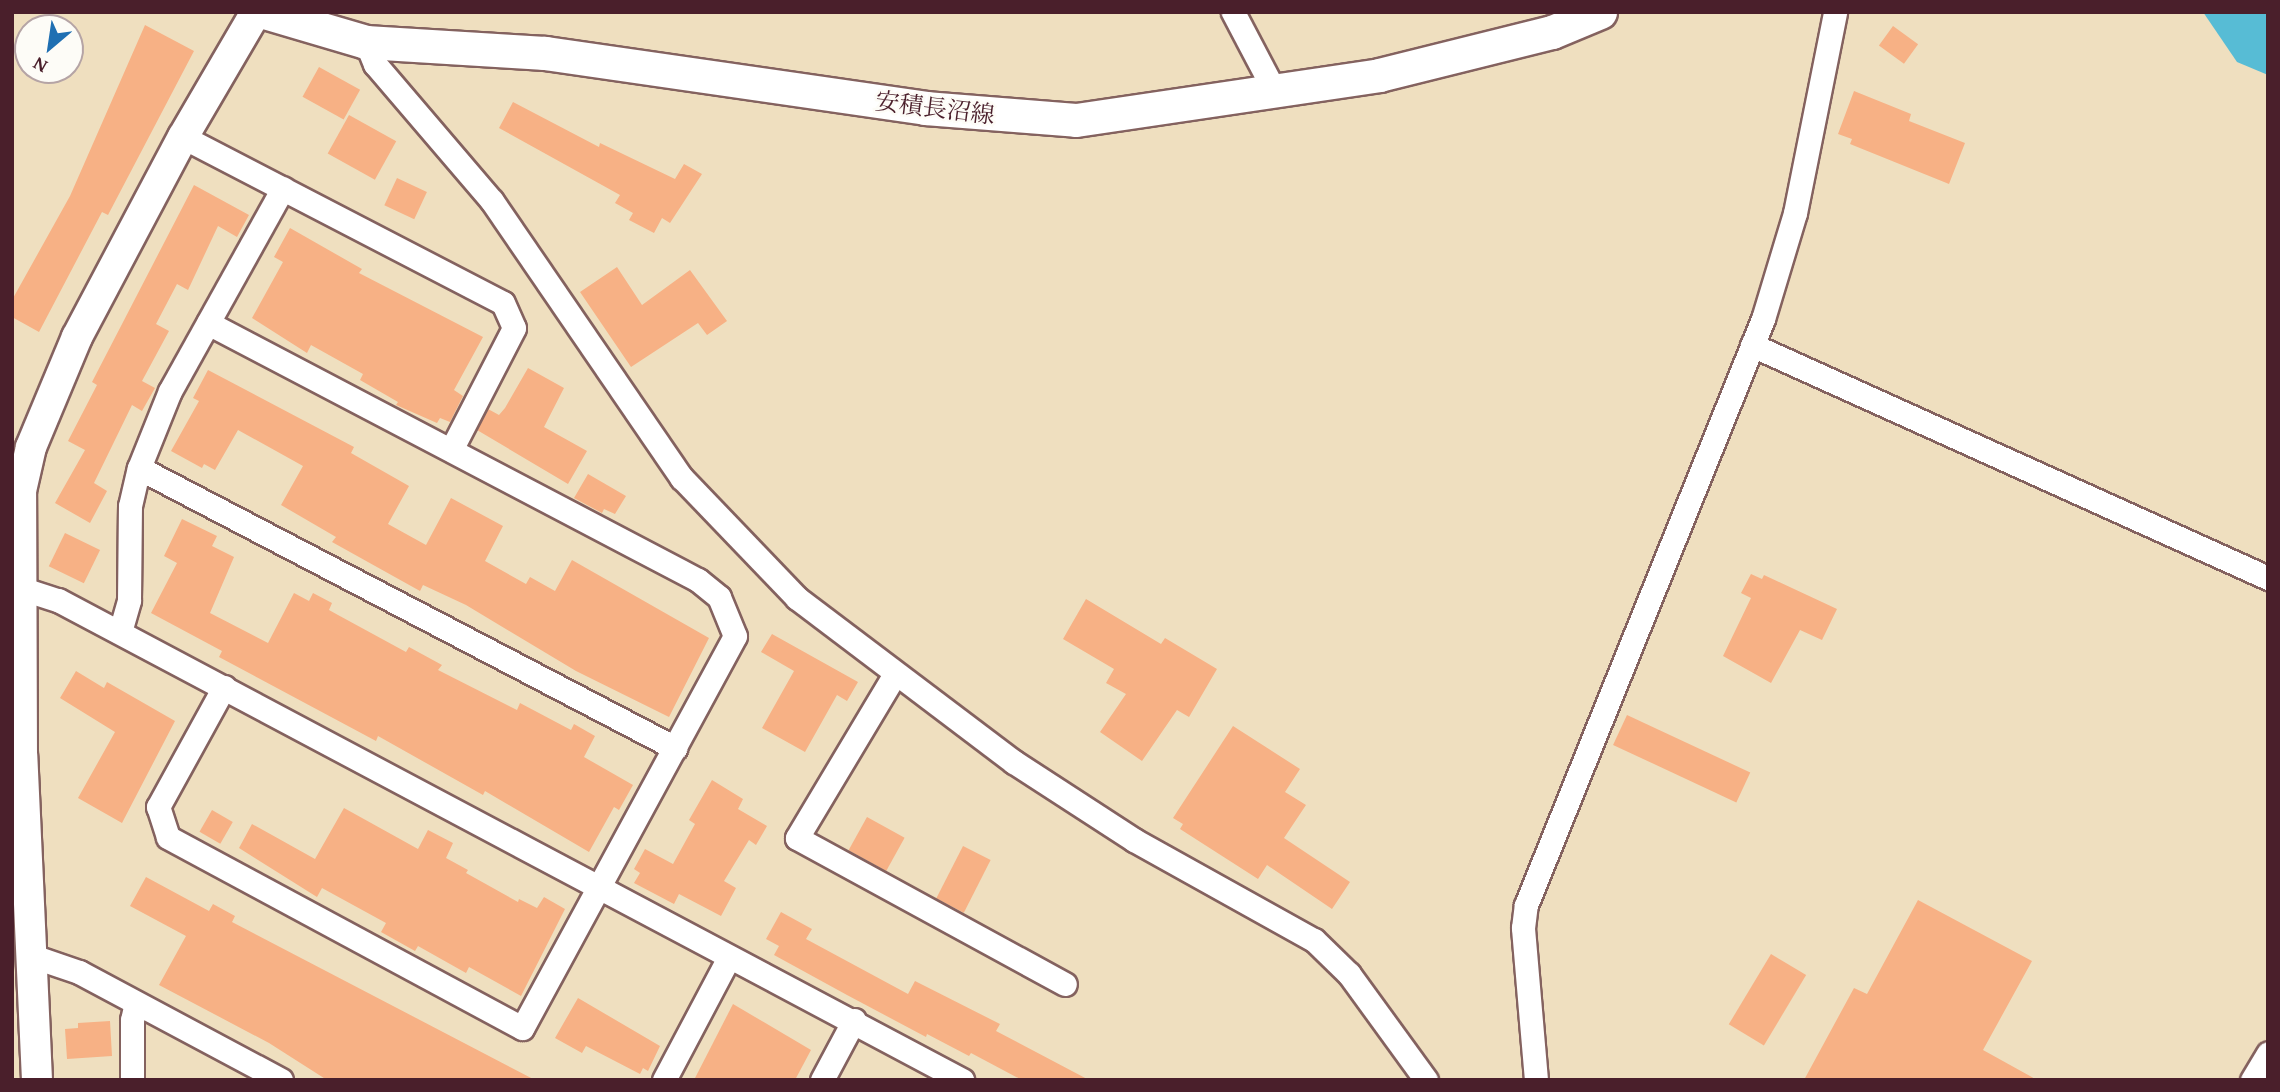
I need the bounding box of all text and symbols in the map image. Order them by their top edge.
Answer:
north arrow [14,14,84,84]
text: N [27,50,52,81]
street label: 安積長沼線 [874,86,996,130]

